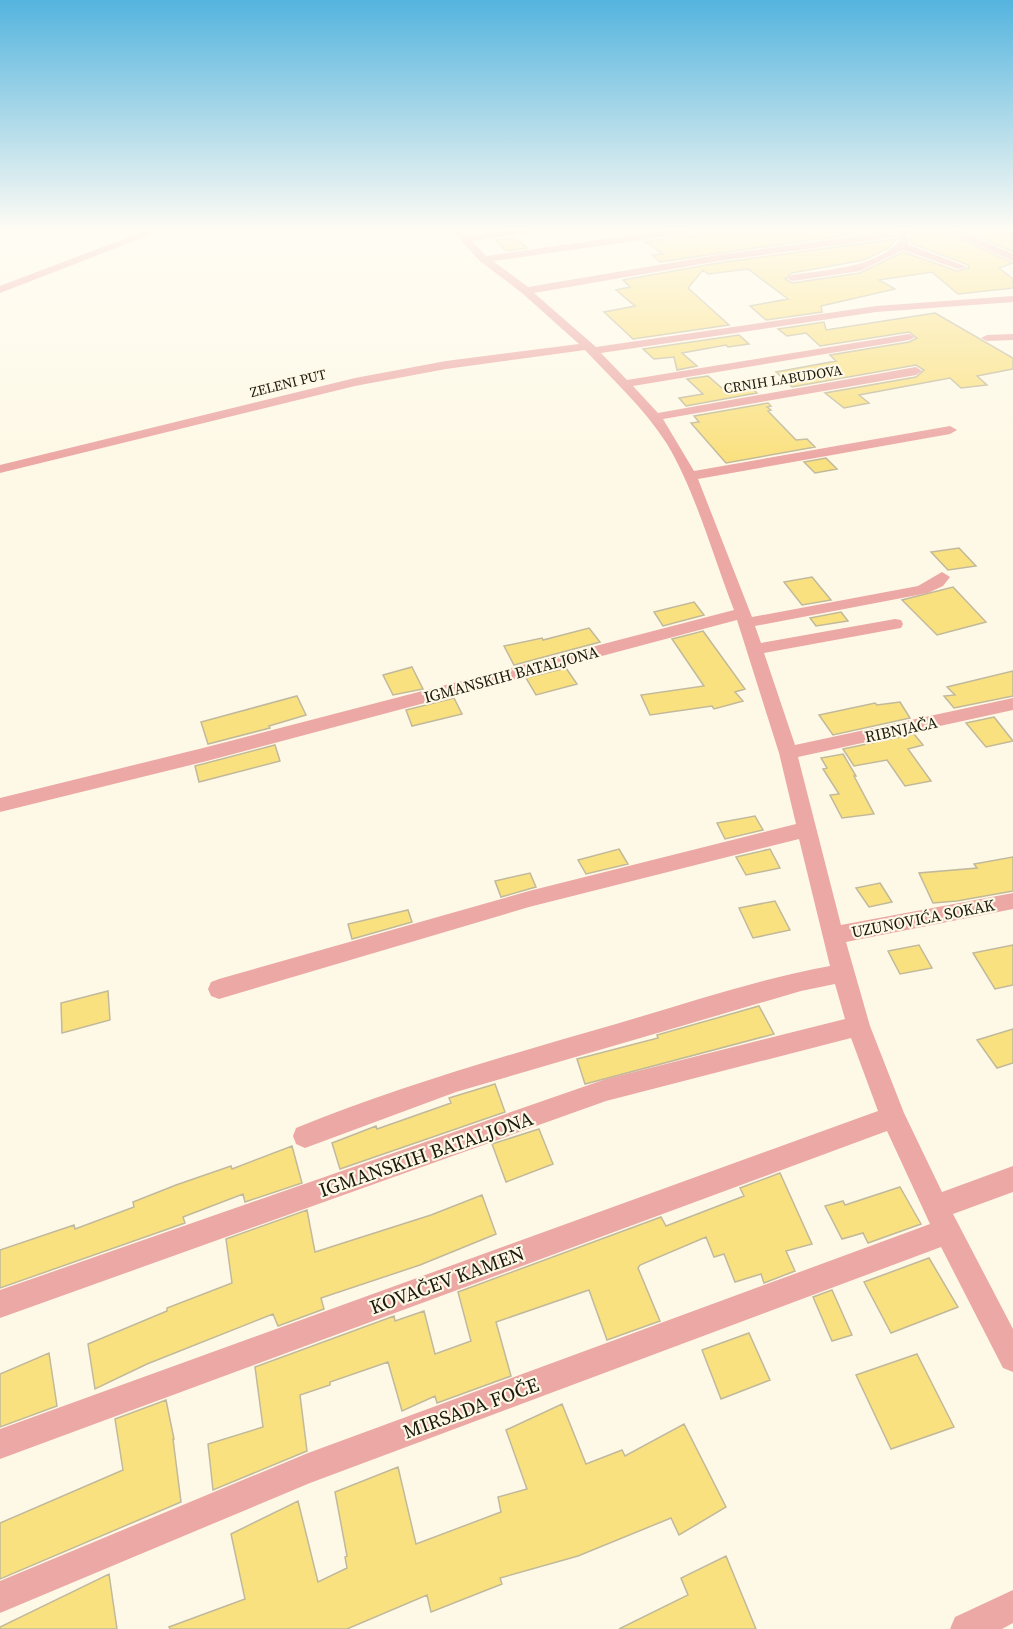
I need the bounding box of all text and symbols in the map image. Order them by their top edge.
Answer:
street label: CRNIH LABUDOVA [722,360,844,398]
street label: ZELENI PUT [248,364,329,402]
street label: IGMANSKIH BATALJONA [421,640,601,708]
street label: RIBNJAČA [863,710,940,747]
street label: UZUNOVIĆA SOKAK [850,893,997,943]
street label: IGMANSKIH BATALJONA [315,1104,538,1204]
street label: KOVAČEV KAMEN [366,1239,528,1321]
street label: MIRSADA FOČE [399,1370,543,1446]

